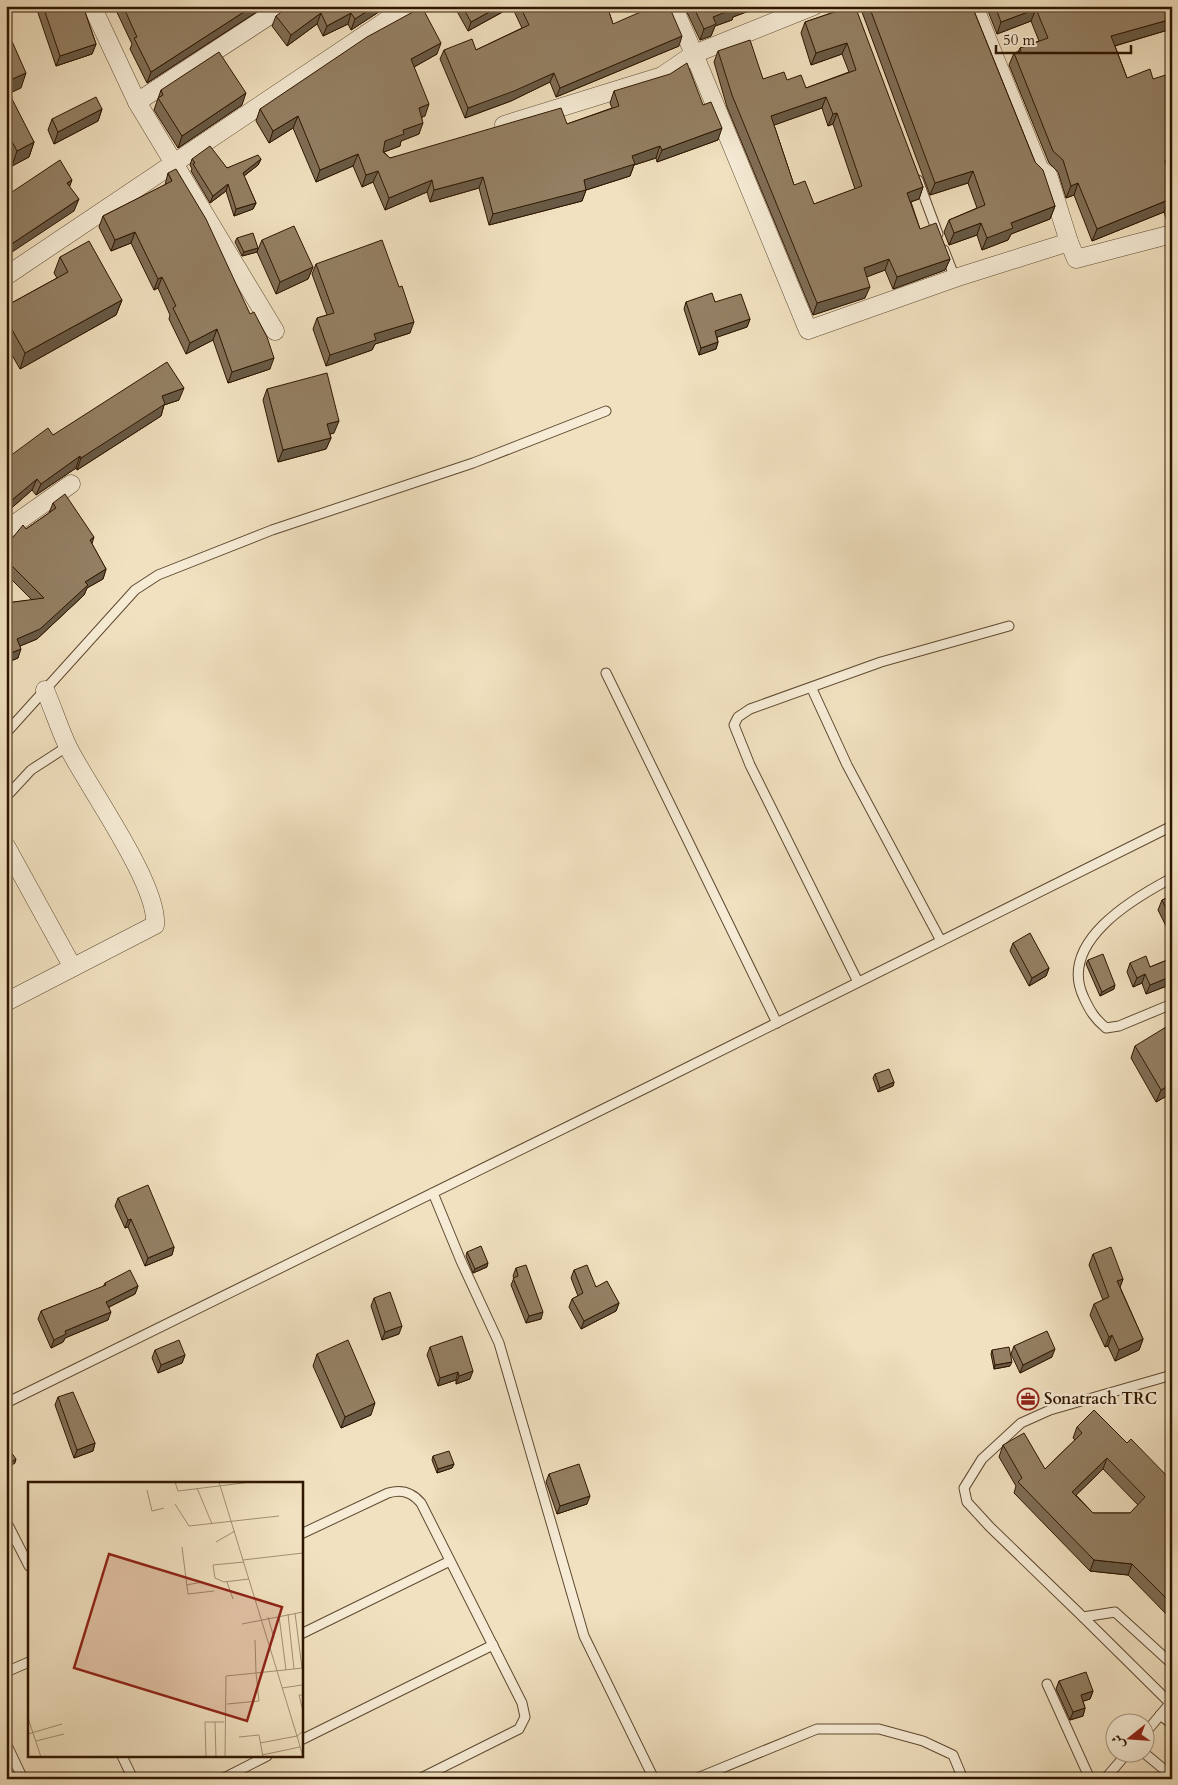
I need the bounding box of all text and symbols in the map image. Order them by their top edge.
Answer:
scale bar [996,22,1130,54]
text: 50 m [1003,30,1035,50]
office icon: Sonatrach TRC [1016,1387,1040,1411]
place label: Sonatrach TRC [1044,1388,1157,1410]
inset map [28,1482,302,1758]
north arrow [1106,1712,1156,1762]
text: ش [1107,1732,1129,1751]

